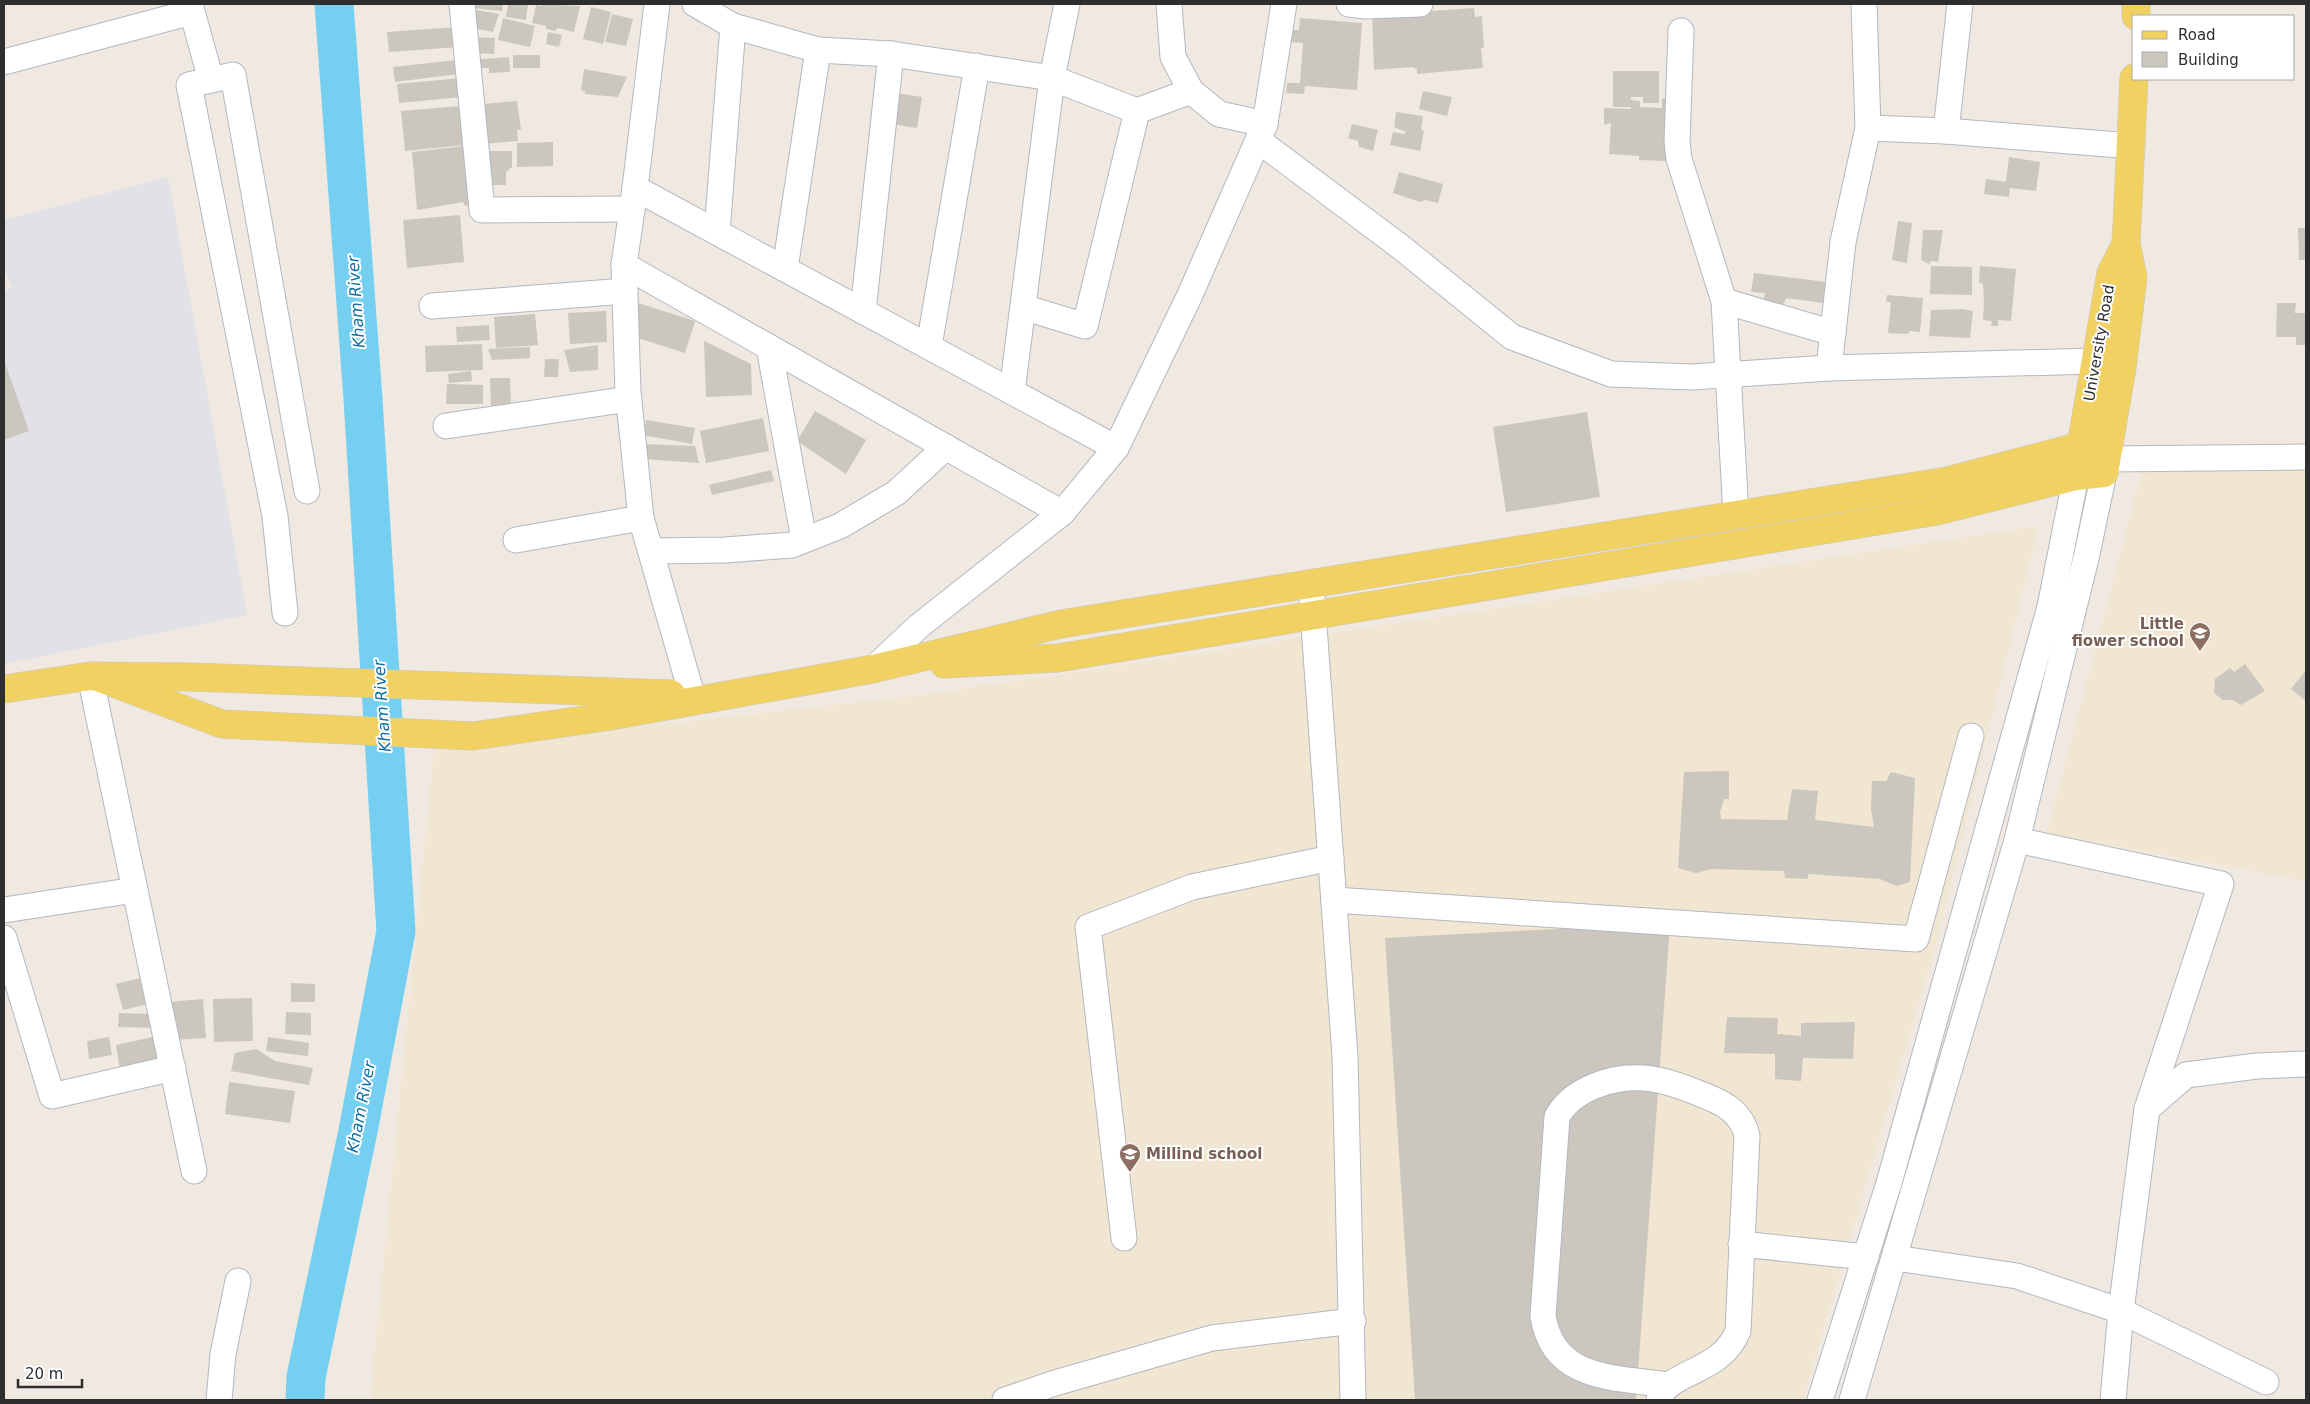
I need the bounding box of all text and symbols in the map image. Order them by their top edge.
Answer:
legend [2132,15,2295,80]
text: Road [2178,26,2216,44]
text: Building [2178,51,2239,69]
water label: Kham River [343,254,369,349]
street label: University Road [2080,283,2118,403]
place label: Little fiower school [2072,615,2184,650]
school or university icon: Little fiower school [2188,621,2212,652]
water label: Kham River [369,658,395,753]
water label: Kham River [343,1058,379,1154]
school or university icon: Millind school [1118,1142,1142,1173]
place label: Millind school [1146,1145,1262,1163]
scale bar [18,1356,81,1388]
text: 20 m [25,1365,63,1383]

